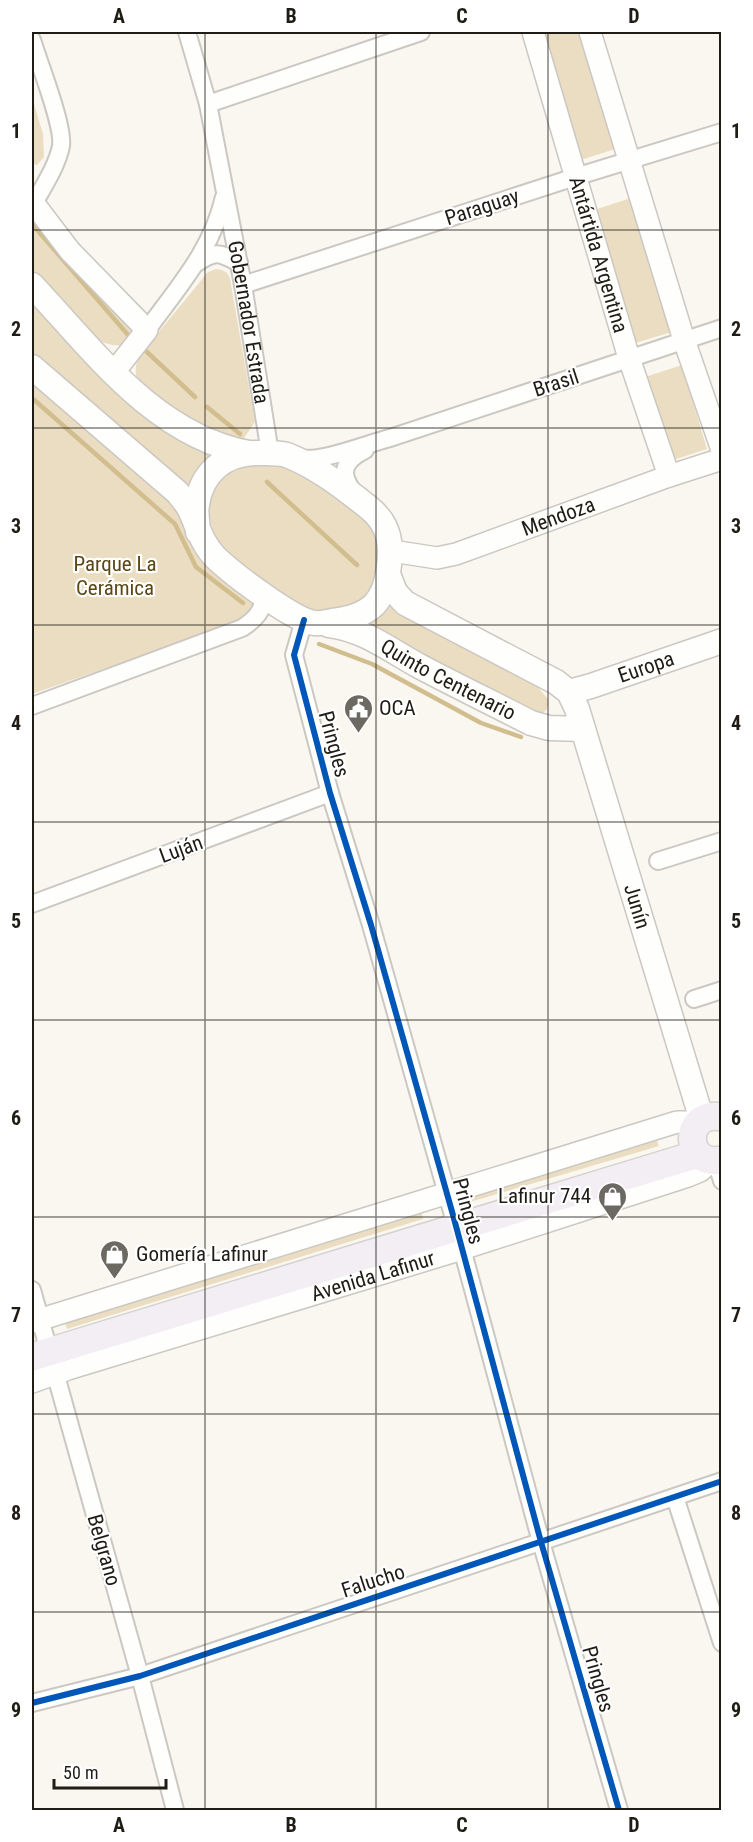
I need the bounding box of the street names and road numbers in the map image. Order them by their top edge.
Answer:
street label: Antártida Argentina [564,174,633,336]
street label: Paraguay [442,184,522,230]
street label: Gobernador Estrada [223,239,274,405]
street label: Brasil [530,364,582,402]
street label: Mendoza [519,492,598,541]
street label: Quinto Centenario [376,634,520,725]
street label: Europa [615,646,677,688]
street label: Pringles [314,708,354,780]
street label: Luján [156,830,206,868]
street label: Junín [619,881,655,932]
street label: Pringles [448,1175,488,1247]
street label: Avenida Lafinur [308,1246,437,1306]
street label: Belgrano [82,1511,126,1589]
street label: Falucho [338,1560,408,1602]
street label: Pringles [577,1643,619,1715]

